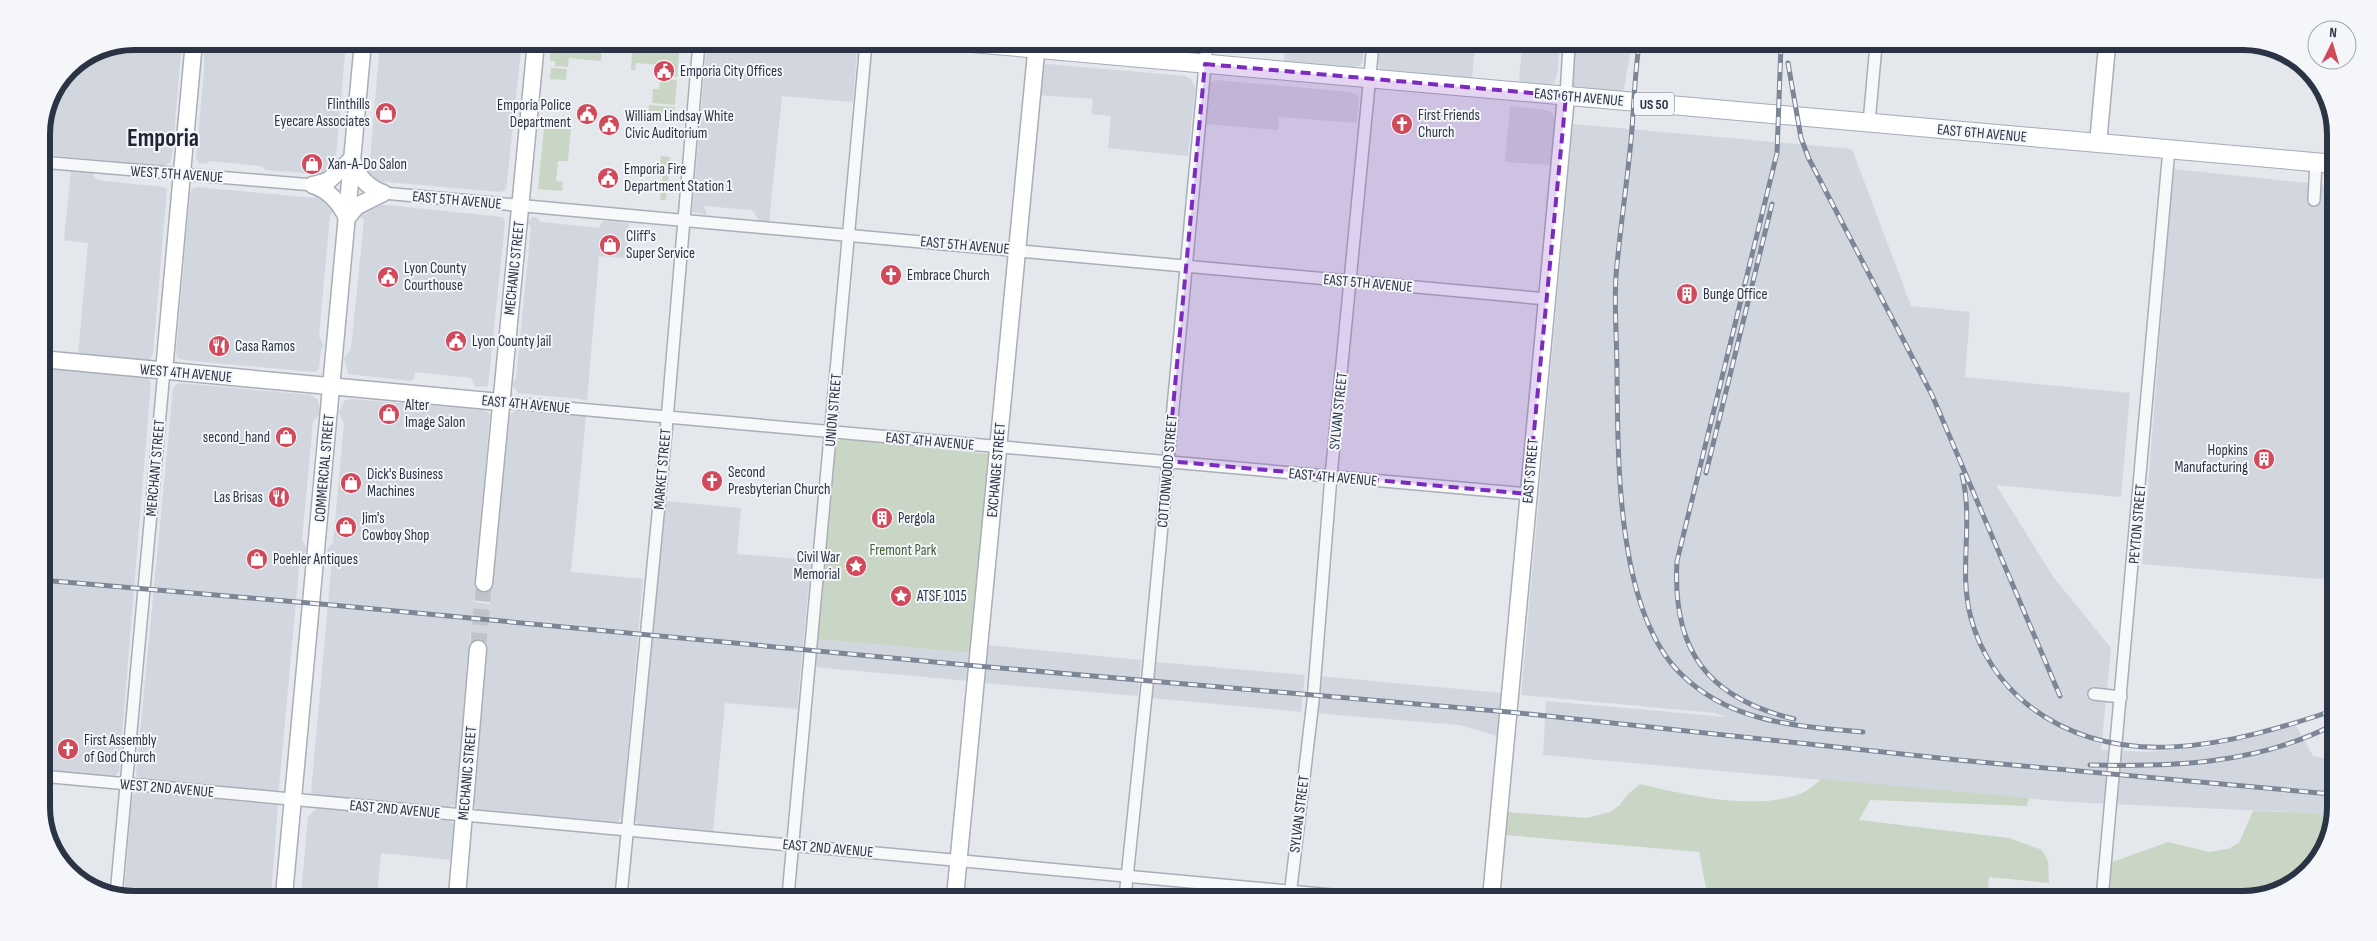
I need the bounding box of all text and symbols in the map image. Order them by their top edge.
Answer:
north arrow [2307,20,2357,70]
text: N [2329,24,2338,41]
public building icon: Emporia City Offices [652,59,676,83]
place label: Emporia City Offices [680,62,782,81]
street label: EAST 6TH AVENUE [1533,84,1625,111]
road number: US 50 [1634,92,1674,116]
place label: Flinthills Eyecare Associates [274,95,370,131]
place label: Emporia Police Department [497,96,571,132]
shop icon: Flinthills Eyecare Associates [374,101,398,125]
public building icon: Emporia Police Department [575,102,599,126]
place label: First Friends Church [1418,106,1480,142]
place label: William Lindsay White Civic Auditorium [625,107,734,143]
church icon: First Friends Church [1390,112,1414,136]
public building icon: William Lindsay White Civic Auditorium [597,113,621,137]
street label: EAST 6TH AVENUE [1936,120,2028,147]
district label: Emporia [127,123,199,154]
shop icon: Xan-A-Do Salon [300,152,324,176]
place label: Xan-A-Do Salon [327,155,407,174]
place label: Emporia Fire Department Station 1 [624,160,733,196]
street label: WEST 5TH AVENUE [130,162,224,187]
public building icon: Emporia Fire Department Station 1 [596,166,620,190]
street label: EAST 5TH AVENUE [412,187,502,214]
street label: MECHANIC STREET [500,220,529,316]
place label: Cliff's Super Service [626,227,695,263]
street label: EAST 5TH AVENUE [920,232,1010,259]
shop icon: Cliff's Super Service [598,233,622,257]
place label: Lyon County Courthouse [404,259,467,295]
church icon: Embrace Church [879,263,903,287]
public building icon: Lyon County Courthouse [376,265,400,289]
place label: Embrace Church [907,266,990,285]
street label: EAST 5TH AVENUE [1323,270,1413,297]
building icon: Bunge Office [1675,282,1699,306]
place label: Bunge Office [1703,285,1767,304]
public building icon: Lyon County Jail [444,329,468,353]
place label: Lyon County Jail [472,332,551,351]
restaurant icon: Casa Ramos [207,334,231,358]
place label: Casa Ramos [235,337,295,356]
street label: WEST 4TH AVENUE [139,360,233,387]
street label: SYLVAN STREET [1325,371,1352,451]
street label: UNION STREET [821,373,846,447]
street label: EAST 4TH AVENUE [481,391,571,418]
place label: Alter Image Salon [404,396,465,432]
shop icon: Alter Image Salon [377,402,401,426]
street label: COMMERCIAL STREET [310,413,339,523]
street label: COTTONWOOD STREET [1153,414,1182,528]
street label: MERCHANT STREET [142,419,169,517]
street label: EXCHANGE STREET [983,422,1010,518]
shop icon: second_hand [274,425,298,449]
place label: second_hand [203,428,270,447]
street label: MARKET STREET [649,428,676,510]
street label: EAST 4TH AVENUE [885,428,975,455]
street label: EAST STREET [1518,438,1543,504]
place label: Hopkins Manufacturing [2174,441,2248,477]
building icon: Hopkins Manufacturing [2252,447,2276,471]
place label: Second Presbyterian Church [728,463,830,499]
street label: EAST 4TH AVENUE [1288,464,1378,491]
place label: Dick's Business Machines [367,465,443,501]
church icon: Second Presbyterian Church [700,469,724,493]
shop icon: Dick's Business Machines [339,471,363,495]
street label: PEYTON STREET [2125,483,2150,565]
restaurant icon: Las Brisas [267,485,291,509]
place label: Las Brisas [214,488,263,507]
building icon: Pergola [870,506,894,530]
place label: Jim's Cowboy Shop [361,509,430,545]
place label: Pergola [898,509,935,528]
shop icon: Jim's Cowboy Shop [334,515,358,539]
park label: Fremont Park [869,541,937,560]
shop icon: Poehler Antiques [245,547,269,571]
place label: Civil War Memorial [794,548,841,584]
place label: Poehler Antiques [273,550,358,569]
place icon: Civil War Memorial [844,554,868,578]
place icon: ATSF 1015 [889,584,913,608]
place label: ATSF 1015 [916,587,967,606]
street label: MECHANIC STREET [454,725,481,821]
place label: First Assembly of God Church [84,731,157,767]
church icon: First Assembly of God Church [56,737,80,761]
street label: SYLVAN STREET [1285,774,1314,854]
street label: WEST 2ND AVENUE [119,775,215,802]
street label: EAST 2ND AVENUE [349,796,441,823]
street label: EAST 2ND AVENUE [782,835,874,862]

